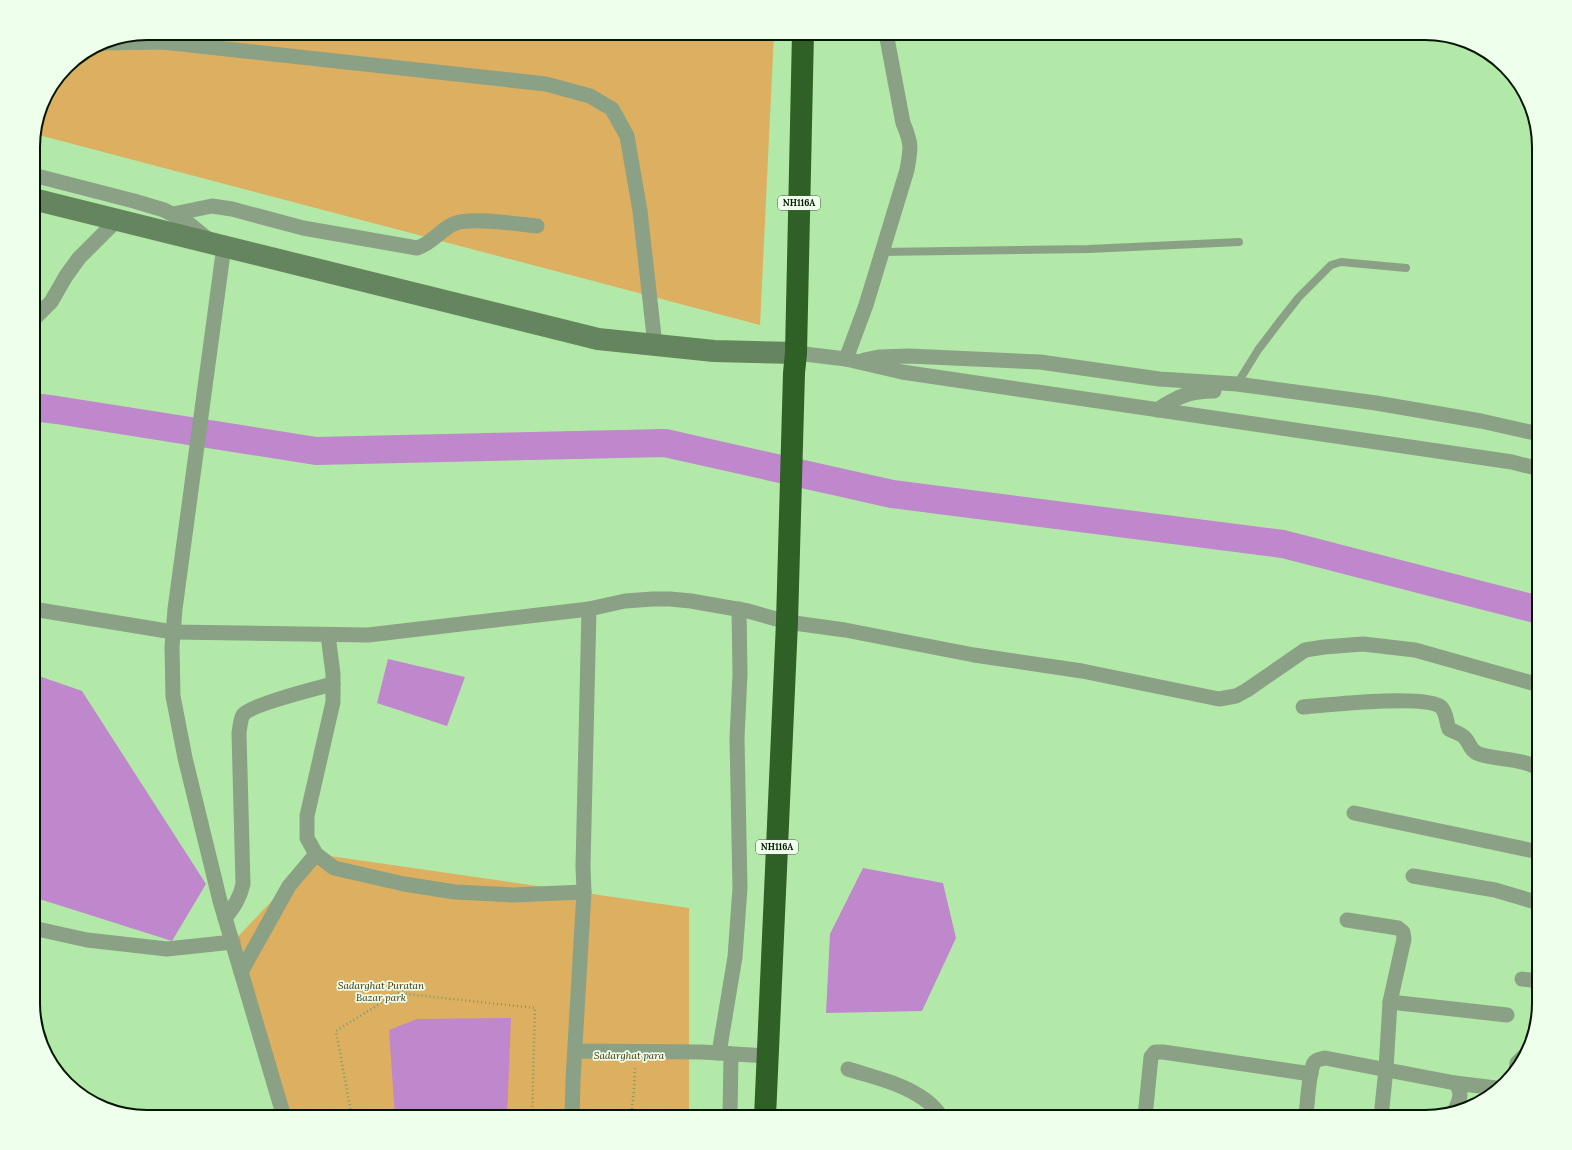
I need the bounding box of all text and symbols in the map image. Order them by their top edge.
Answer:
road number: NH116A [778,196,820,210]
road number: NH116A [756,840,798,854]
park label: Sadarghat Puratan Bazar park [338,979,425,1004]
park label: Sadarghat para [594,1049,665,1062]

